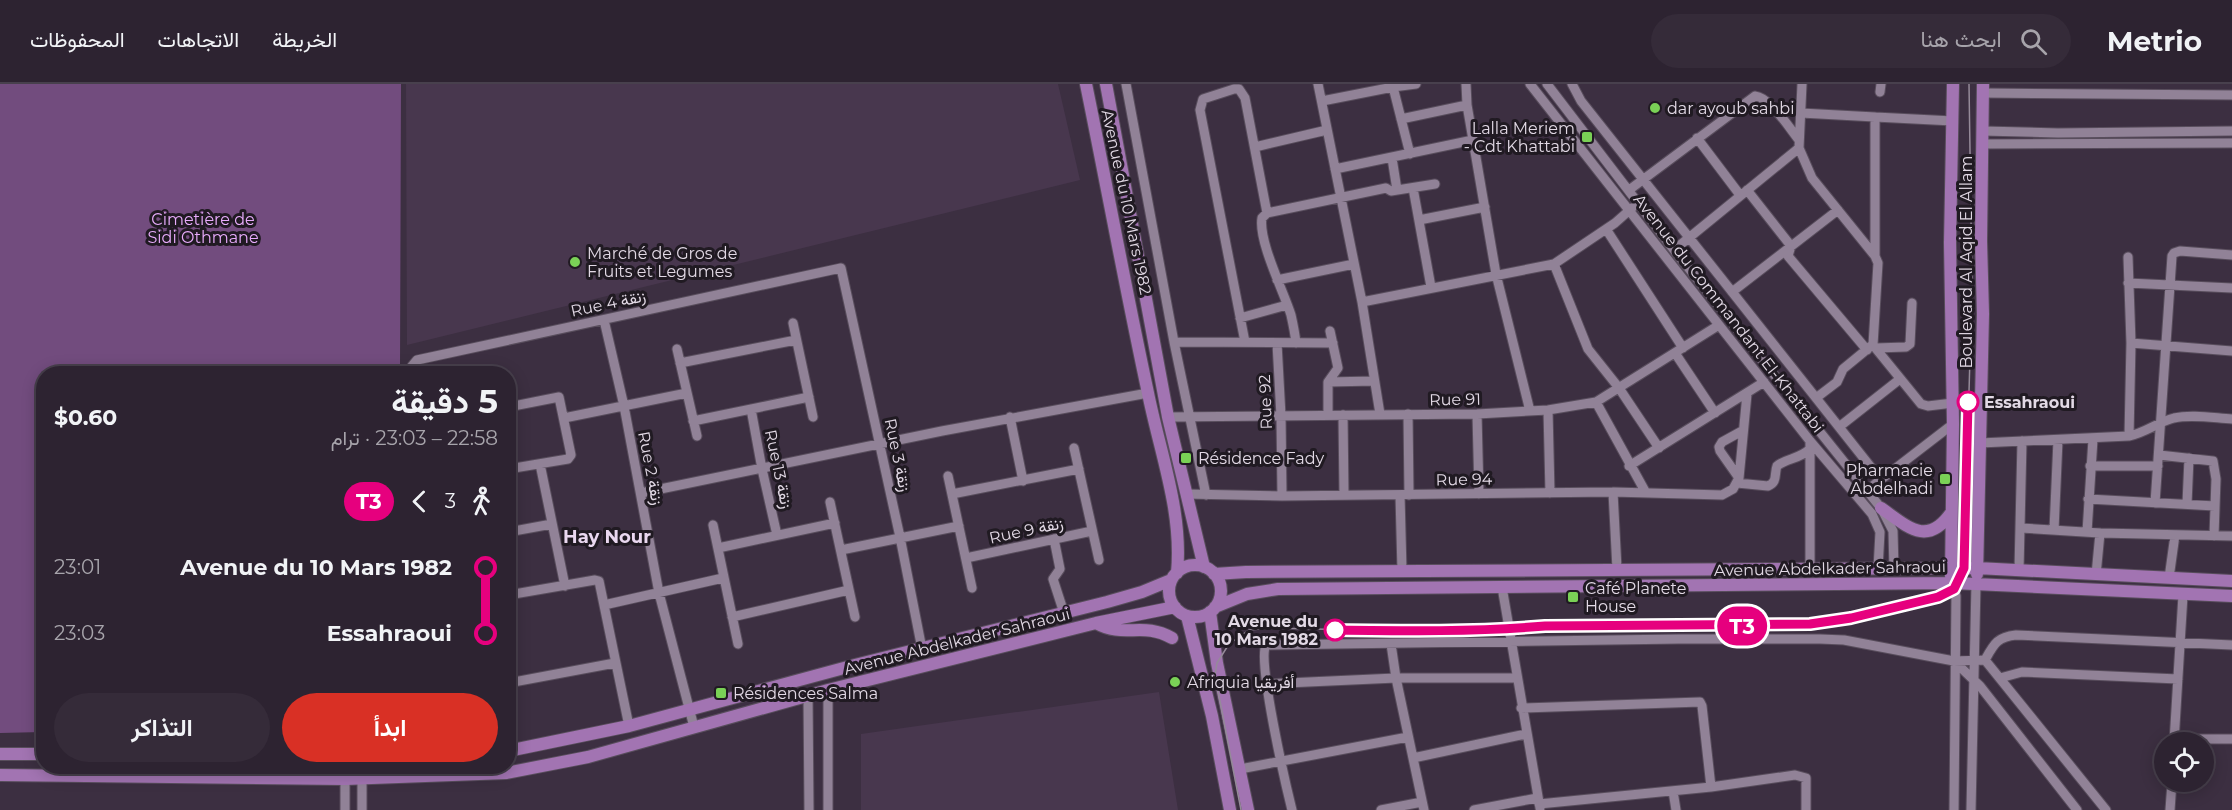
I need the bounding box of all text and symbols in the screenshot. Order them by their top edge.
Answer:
search box [1651,14,2071,68]
text: Metrio [2107,24,2202,58]
icon: search [2017,25,2050,58]
text: ابحث هنا [1920,26,2002,53]
text: المحفوظات [30,27,125,52]
text: الاتجاهات [158,27,239,52]
text: الخريطة [272,27,337,52]
place label: dar ayoub sahbi [1667,99,1795,118]
marker: dar ayoub sahbi [1648,101,1662,115]
street label: Avenue du 10 Mars 1982 [1098,108,1155,296]
place label: Lalla Meriem - Cdt Khattabi [1464,119,1575,156]
marker: Lalla Meriem - Cdt Khattabi [1580,130,1594,144]
street label: Boulevard Al Aqid El Allam [1957,156,1976,368]
street label: Avenue du Commandant El-Khattabi [1630,190,1828,436]
park label: Cimetière de Sidi Othmane [147,210,259,247]
place label: Marché de Gros de Fruits et Legumes [587,244,737,281]
marker: Marché de Gros de Fruits et Legumes [568,255,582,269]
street label: Rue 4 زنقة [569,286,648,322]
street label: Rue 92 [1255,374,1276,430]
text: 5 دقيقة [391,381,498,421]
street label: Rue 91 [1429,390,1481,409]
marker: Essahraoui [1957,391,1979,413]
place label: Essahraoui [1984,393,2075,412]
text: $0.60 [54,404,117,431]
street label: Rue 3 زنقة [879,417,915,494]
text: 22:58 – 23:03 · ترام [331,426,498,450]
street label: Rue 13 زنقة [760,428,796,511]
street label: Rue 2 زنقة [633,430,667,507]
place label: Résidence Fady [1198,449,1324,468]
marker: Résidence Fady [1179,451,1193,465]
place label: Pharmacie Abdelhadi [1846,461,1933,498]
street label: Rue 94 [1436,470,1493,489]
marker: Pharmacie Abdelhadi [1938,472,1952,486]
icon: back [403,485,436,518]
icon: walk [465,485,498,518]
text: T3 [356,489,382,514]
text: 3 [445,489,456,513]
street label: Rue 9 زنقة [987,513,1065,549]
district label: Hay Nour [563,526,651,548]
text: Avenue du 10 Mars 1982 [180,554,452,581]
text: 23:01 [54,555,101,579]
street label: Avenue Abdelkader Sahraoui [1714,557,1946,580]
place label: Café Planete House [1585,579,1686,616]
marker: Café Planete House [1566,590,1580,604]
street label: Avenue Abdelkader Sahraoui [842,604,1072,679]
line badge: T3 [1715,606,1769,646]
place label: Avenue du 10 Mars 1982 [1215,612,1318,649]
text: T3 [1729,614,1755,639]
marker: Avenue du 10 Mars 1982 [1324,619,1346,641]
text: Essahraoui [327,620,452,647]
text: 23:03 [54,621,105,645]
place label: Afriquia أفريقيا [1187,673,1294,693]
marker: Afriquia أفريقيا [1168,675,1182,689]
place label: Résidences Salma [733,684,878,703]
marker: Résidences Salma [714,686,728,700]
button: التذاكر [54,693,270,762]
button: ابدأ [282,693,498,762]
map controls [2154,732,2214,792]
button: locate [2154,732,2214,792]

